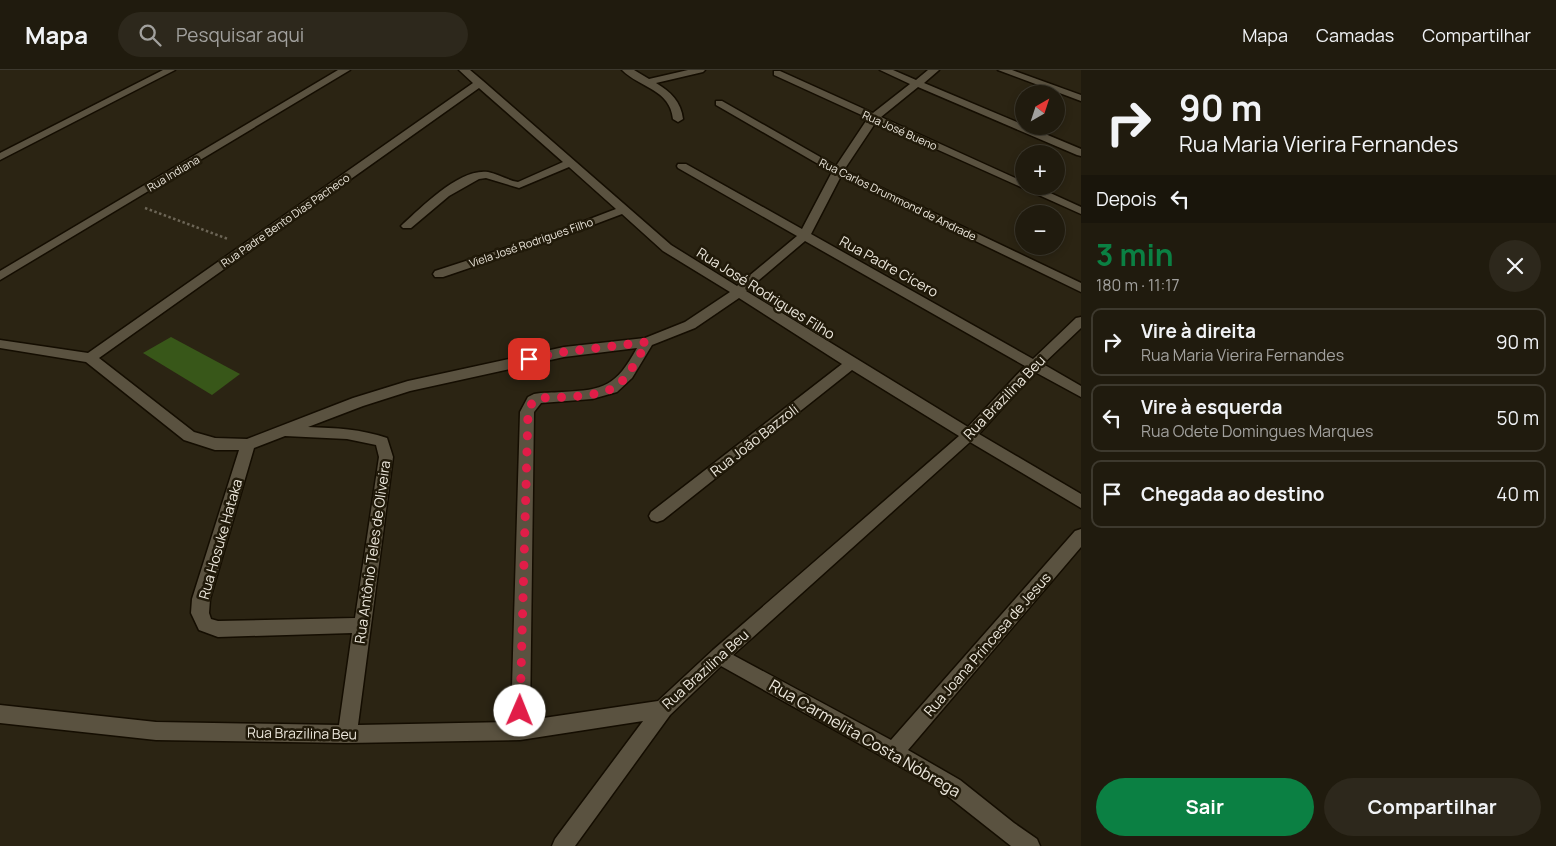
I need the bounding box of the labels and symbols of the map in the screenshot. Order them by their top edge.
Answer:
north arrow [1015,85,1065,135]
street label: Rua José Bueno [860,107,940,153]
street label: Rua Indiana [144,151,202,195]
street label: Rua Carlos Drummond de Andrade [817,154,979,244]
street label: Rua Padre Bento Dias Pacheco [218,169,353,270]
street label: Viela José Rodrigues Filho [467,214,595,270]
street label: Rua Padre Cícero [836,231,942,301]
street label: Rua José Rodrigues Filho [693,243,839,343]
pin [508,338,550,380]
street label: Rua Brazilina Beu [959,351,1049,443]
street label: Rua João Bazzoli [706,400,802,480]
street label: Rua Antônio Teles de Oliveira [350,459,394,645]
street label: Rua Hosuke Hataka [194,477,246,601]
street label: Rua Joana Princesa de Jesus [919,568,1055,720]
street label: Rua Brazilina Beu [658,625,752,713]
street label: Rua Carmelita Costa Nóbrega [765,674,965,802]
position arrow [493,684,545,736]
street label: Rua Brazilina Beu [247,723,357,743]

